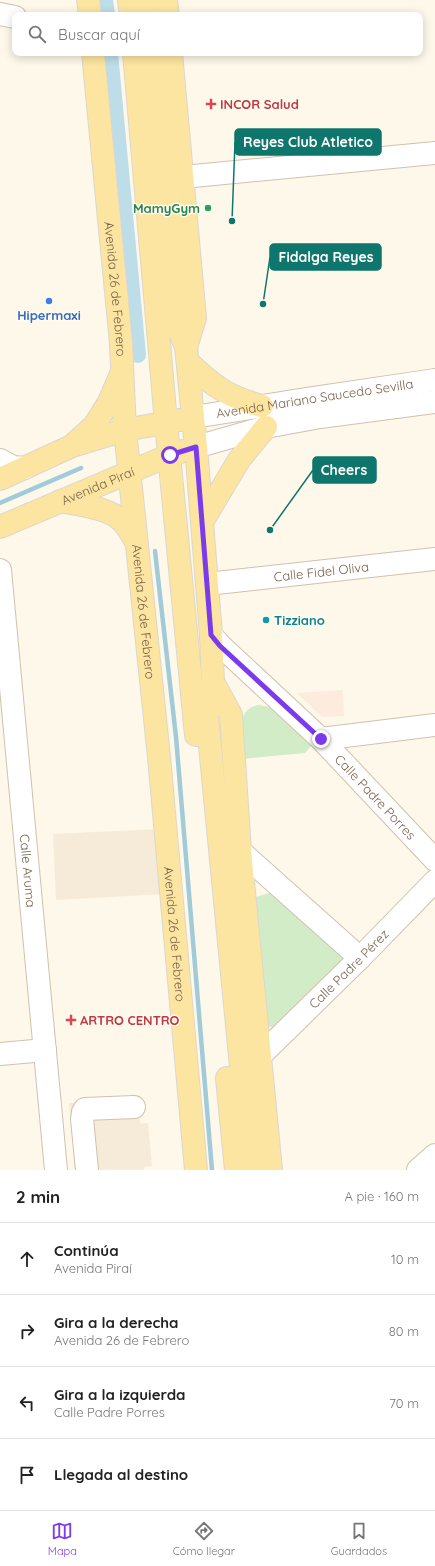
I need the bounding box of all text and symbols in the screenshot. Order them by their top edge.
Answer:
search box [12,12,423,56]
icon: search [26,23,48,45]
text: Buscar aquí [58,25,140,44]
place label: INCOR Salud [220,96,299,112]
marker: INCOR Salud [205,98,217,110]
callout: Reyes Club Atletico [235,129,381,155]
text: Reyes Club Atletico [243,133,373,151]
place label: MamyGym [133,200,200,216]
marker: MamyGym [203,203,213,213]
street label: Avenida 26 de Febrero [101,221,130,357]
callout: Fidalga Reyes [270,244,381,270]
text: Fidalga Reyes [279,248,374,266]
marker: Hipermaxi [44,296,54,306]
place label: Hipermaxi [17,307,81,323]
street label: Avenida Mariano Saucedo Sevilla [215,375,414,421]
route start [161,446,179,464]
callout: Cheers [313,457,376,483]
text: Cheers [321,461,367,479]
street label: Avenida Piraí [59,463,137,508]
street label: Avenida 26 de Febrero [129,543,159,680]
street label: Calle Fidel Oliva [273,558,370,585]
place label: Tizziano [274,612,325,628]
marker: Tizziano [261,615,271,625]
route end [312,730,330,748]
street label: Calle Padre Porres [332,751,419,843]
street label: Calle Aruma [17,833,39,908]
street label: Avenida 26 de Febrero [161,866,189,1002]
street label: Calle Padre Pérez [306,926,392,1012]
place label: ARTRO CENTRO [80,1012,180,1028]
marker: ARTRO CENTRO [65,1014,77,1026]
text: 2 min [16,1186,60,1207]
text: A pie · 160 m [344,1188,419,1204]
text: Continúa [54,1241,119,1260]
icon: ahead [16,1248,38,1270]
text: 10 m [391,1251,419,1267]
text: Avenida Piraí [54,1260,132,1276]
text: Gira a la derecha [54,1313,179,1332]
icon: right [16,1320,38,1342]
text: 80 m [389,1323,419,1339]
text: Avenida 26 de Febrero [54,1332,189,1348]
text: Gira a la izquierda [54,1385,186,1404]
icon: left [16,1392,38,1414]
text: 70 m [389,1395,419,1411]
text: Calle Padre Porres [54,1404,165,1420]
icon: arrive [16,1464,38,1486]
text: Llegada al destino [54,1465,188,1484]
tab: Mapa [48,1520,77,1558]
tab: Cómo llegar [173,1520,235,1558]
tab: Guardados [331,1520,387,1558]

